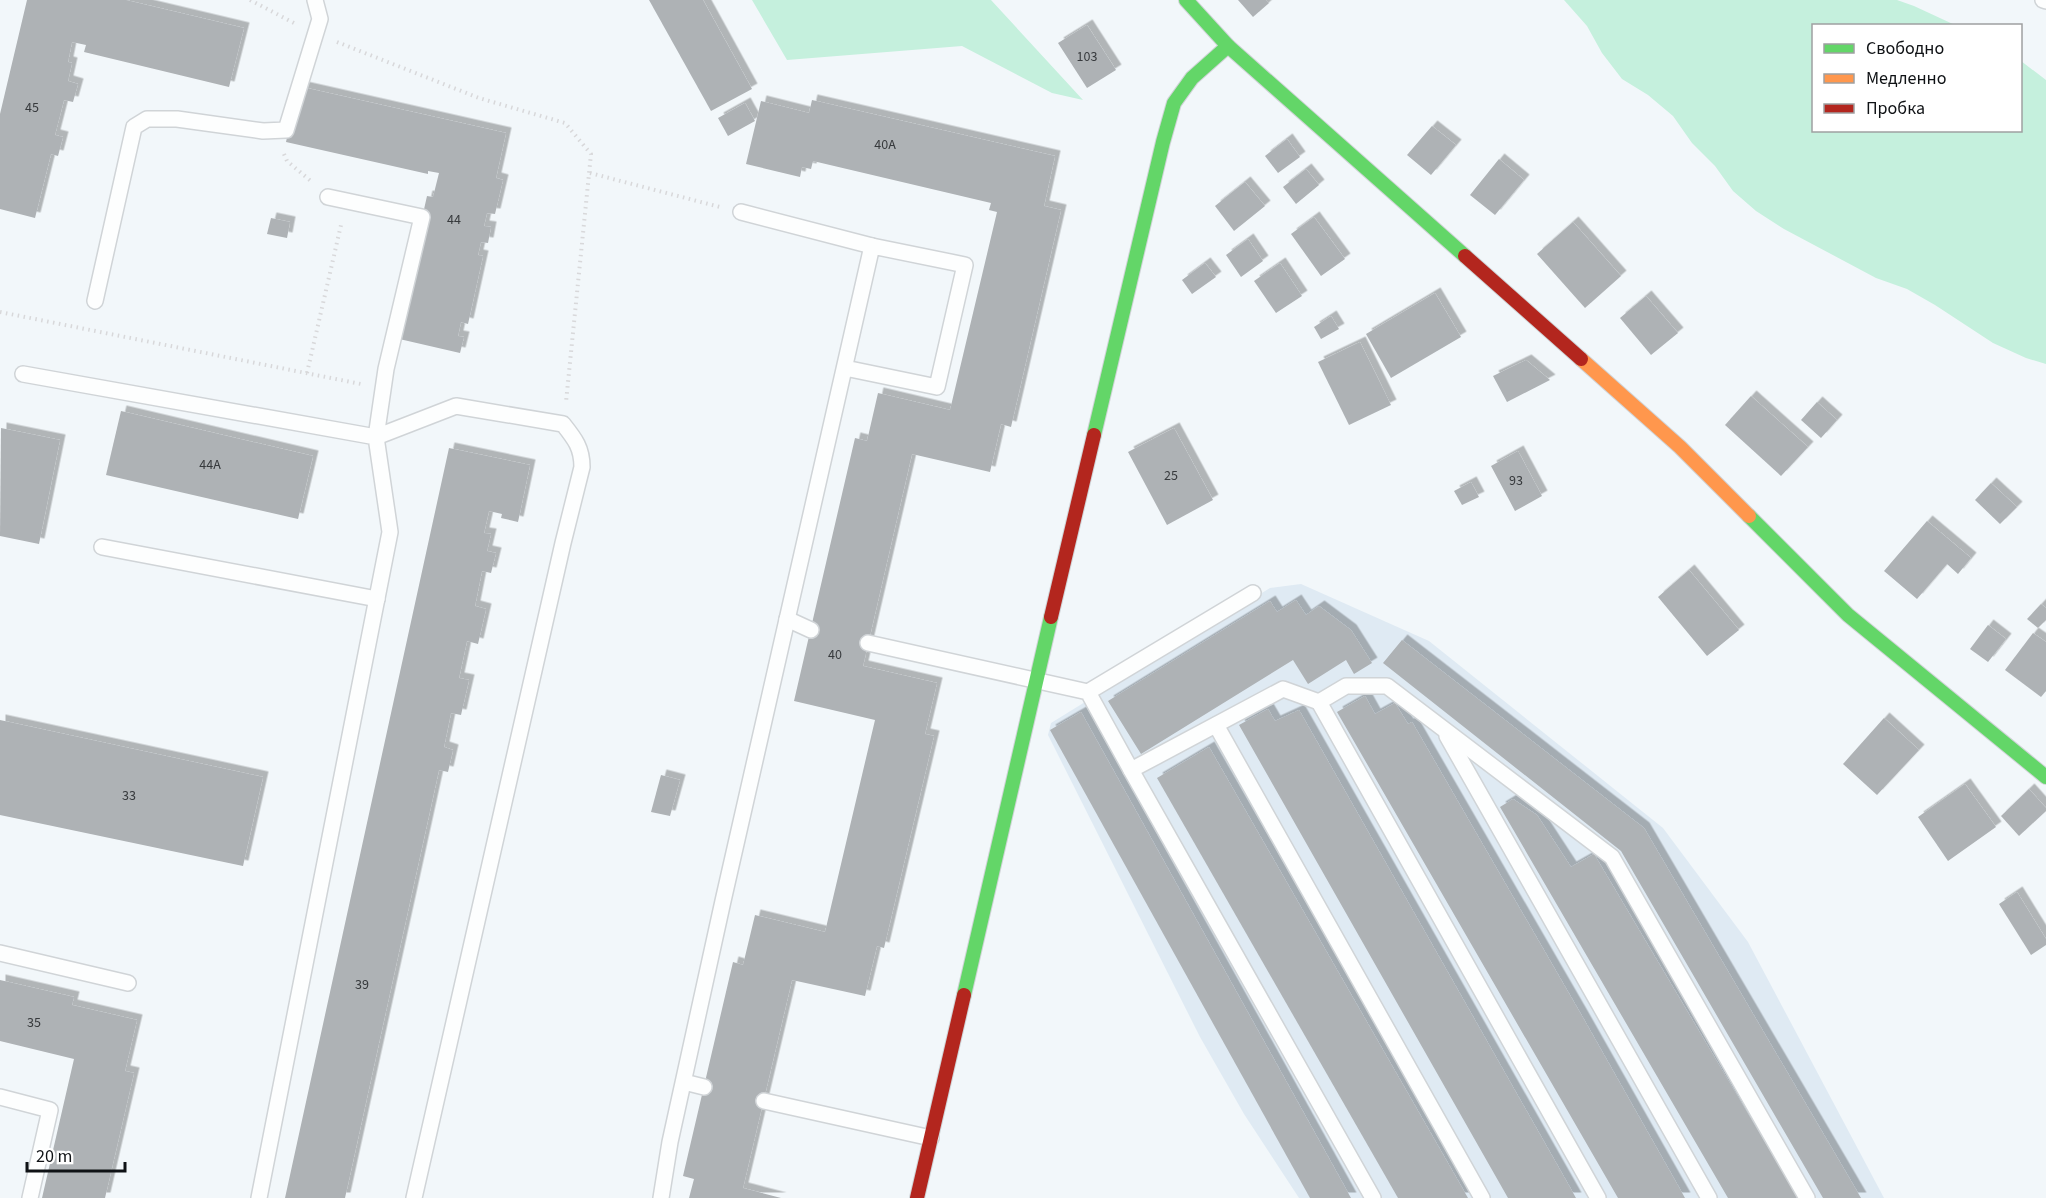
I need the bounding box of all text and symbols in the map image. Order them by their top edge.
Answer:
legend [1812,24,2022,132]
text: Свободно [1866,36,1944,61]
house number: 103 [1077,47,1097,67]
text: Медленно [1866,66,1946,91]
text: Пробка [1866,96,1925,121]
house number: 45 [25,98,39,118]
house number: 40А [874,135,896,155]
house number: 44 [447,210,461,230]
house number: 44А [199,455,221,475]
house number: 25 [1164,466,1178,486]
house number: 93 [1509,471,1523,491]
house number: 40 [828,645,842,665]
house number: 33 [122,786,136,806]
house number: 39 [355,975,369,995]
house number: 35 [27,1013,41,1033]
scale bar [27,1135,124,1173]
text: 20 m [36,1144,72,1169]

